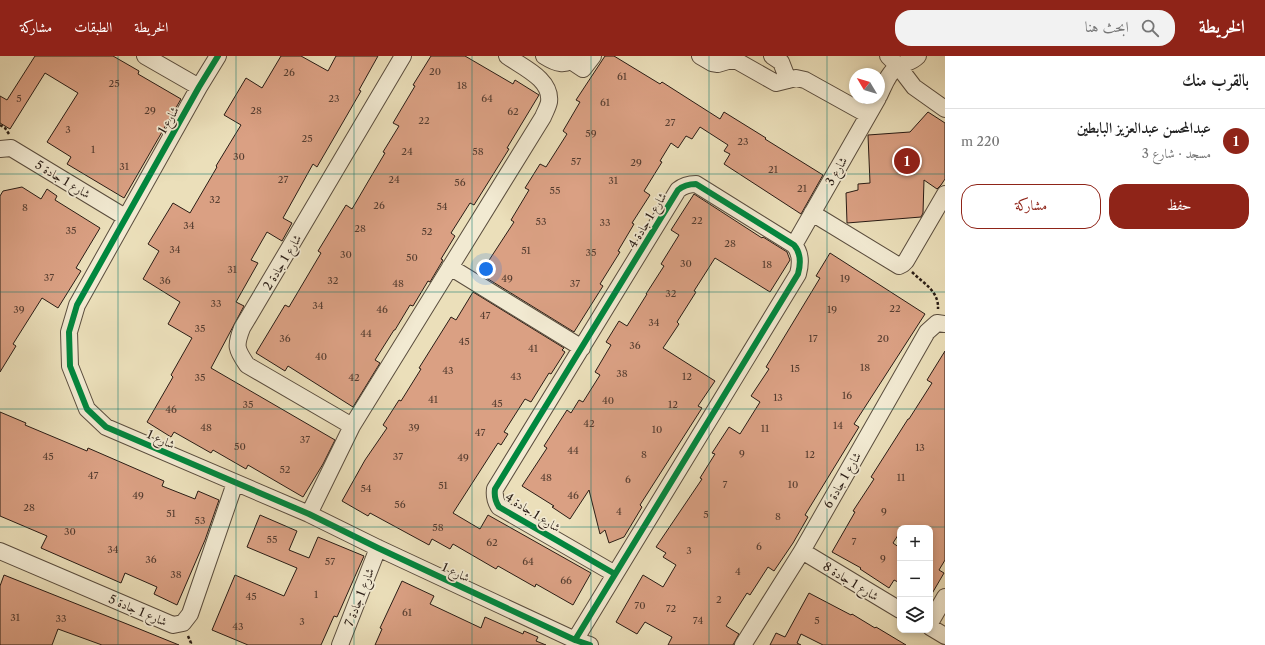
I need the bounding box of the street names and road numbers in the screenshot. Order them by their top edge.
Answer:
street label: شارع 1 [154,104,185,138]
street label: شارع 3 [822,154,854,190]
street label: شارع 1 جادة 5 [31,157,94,205]
street label: شارع 1 جادة 4 [625,189,673,253]
street label: شارع 1 جادة 2 [260,231,308,295]
street label: شارع 1 [143,426,177,455]
street label: شارع 1 جادة 6 [820,449,868,513]
street label: شارع 1 جادة 4 [501,489,564,538]
street label: شارع 1 جادة 8 [818,558,882,607]
street label: شارع 1 [438,559,473,589]
street label: شارع 1 جادة 7 [341,566,381,630]
street label: شارع 1 جادة 5 [105,591,170,633]

